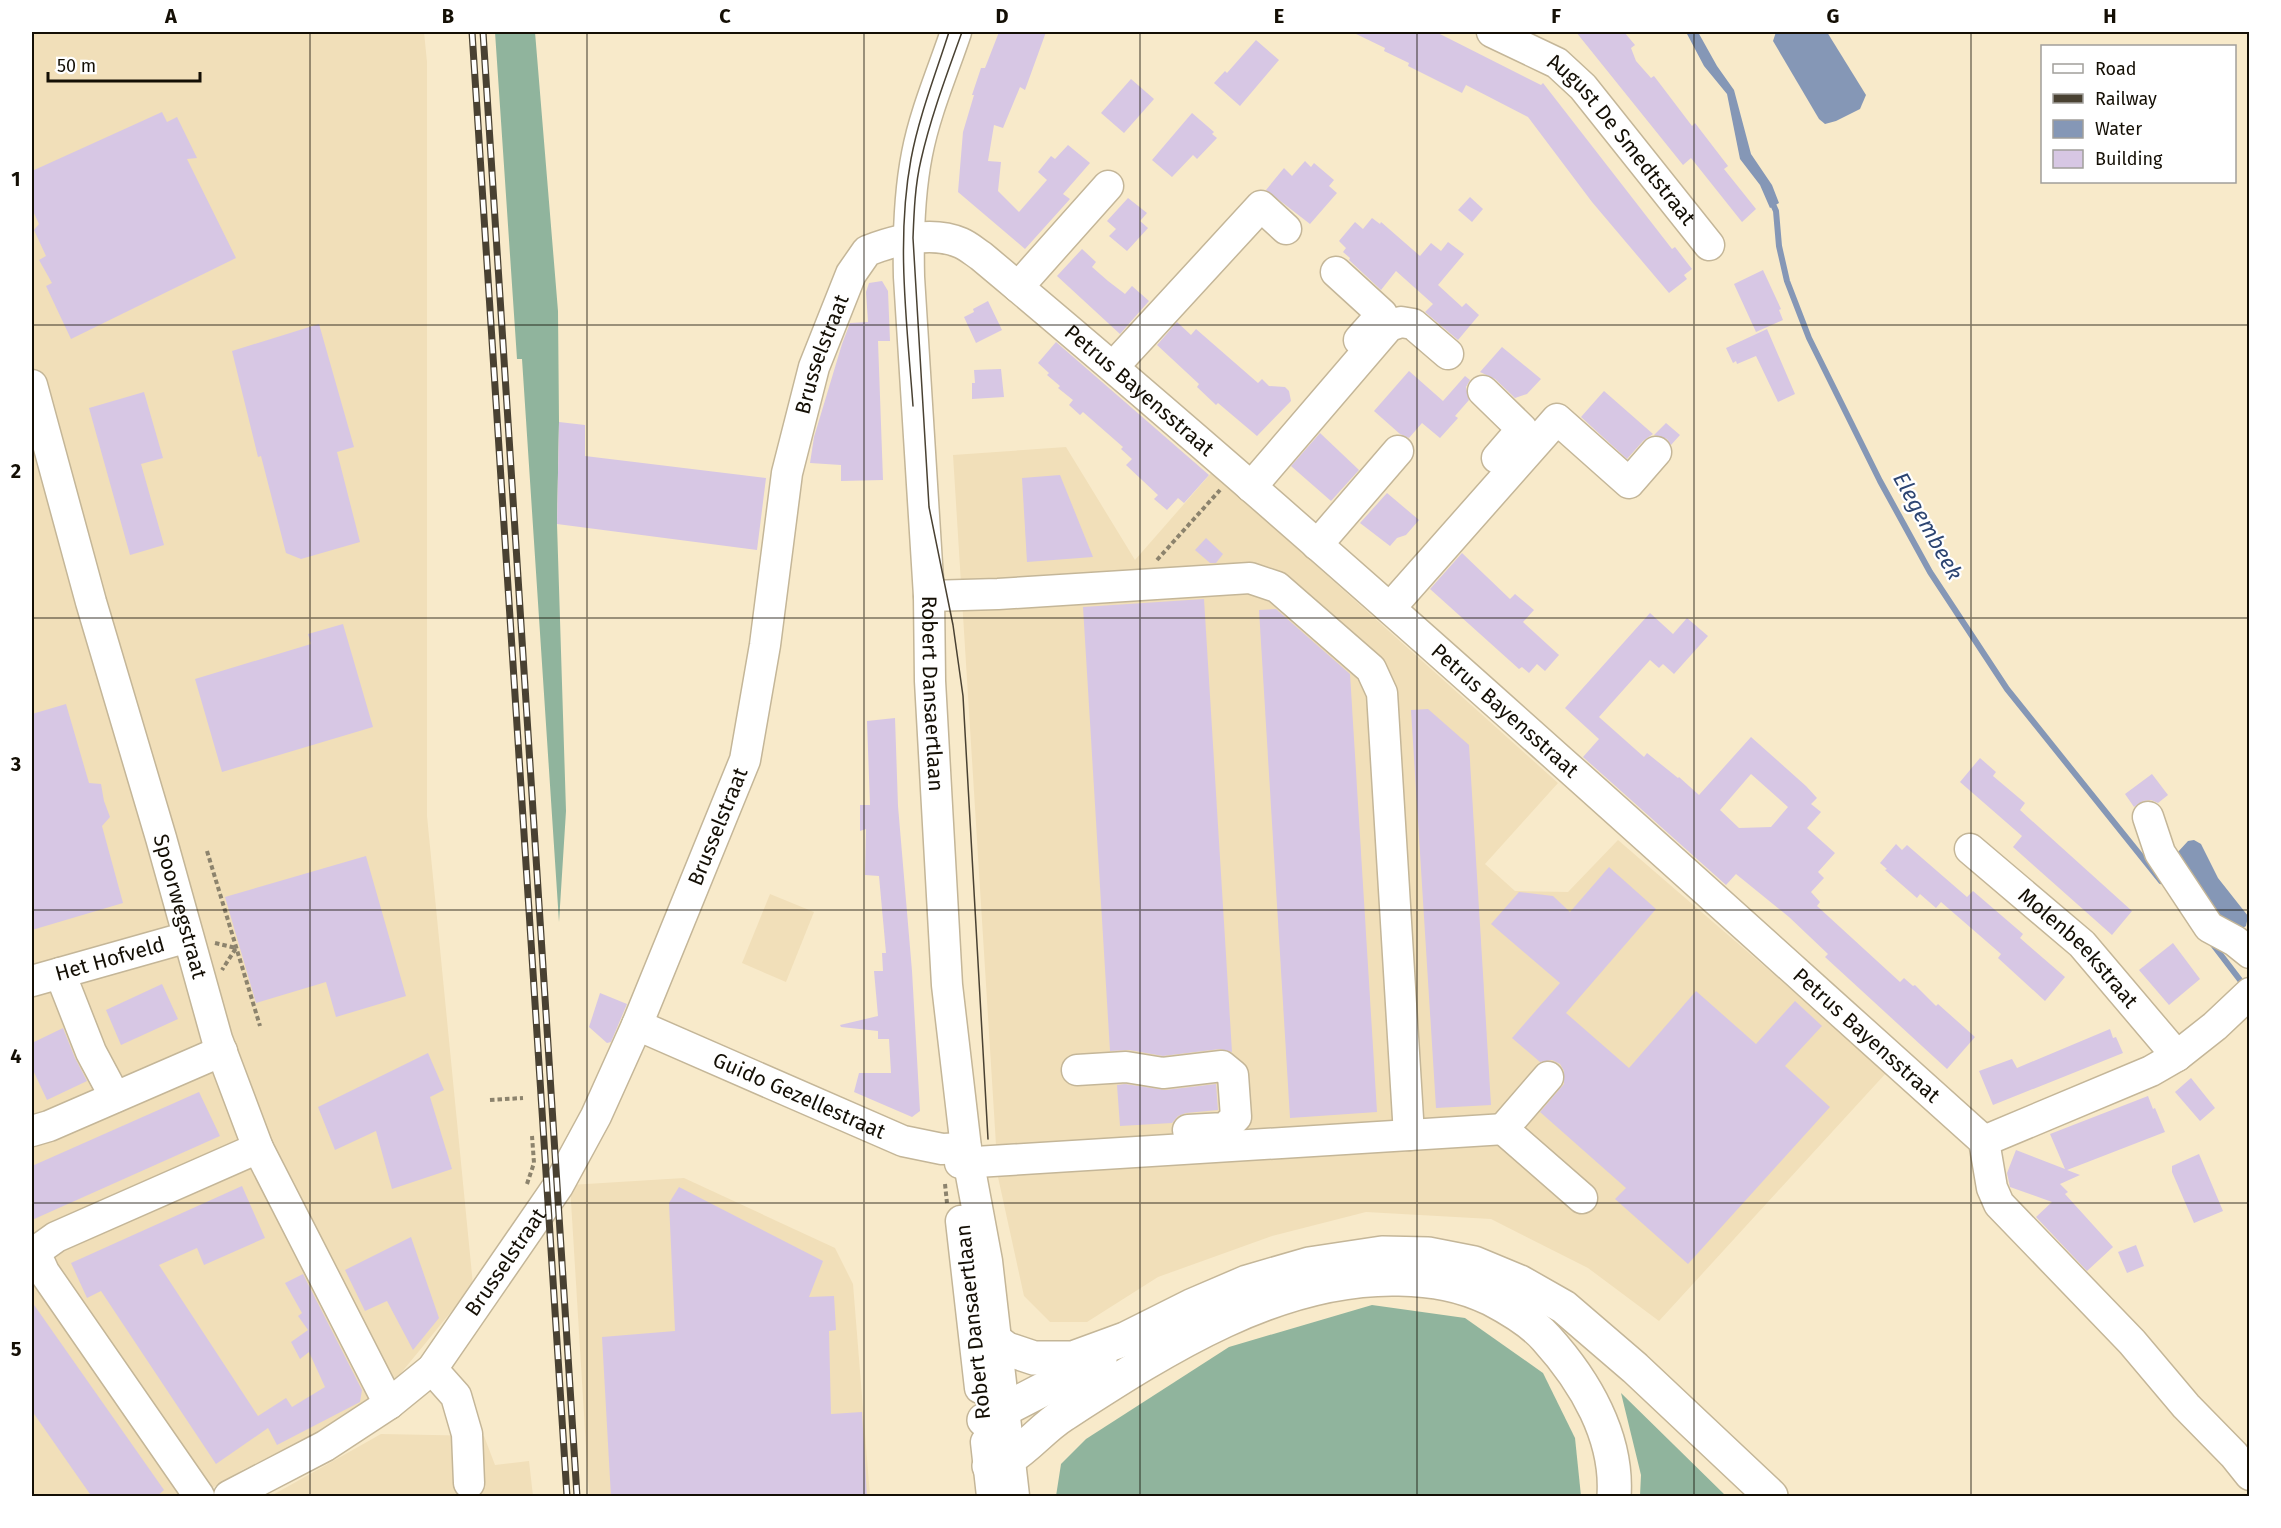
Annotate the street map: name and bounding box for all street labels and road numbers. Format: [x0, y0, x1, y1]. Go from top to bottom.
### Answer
street label: August De Smedtstraat [1544, 48, 1701, 231]
street label: Brusselstraat [790, 290, 855, 417]
street label: Petrus Bayensstraat [1059, 319, 1220, 462]
street label: Robert Dansaertlaan [916, 595, 949, 792]
street label: Petrus Bayensstraat [1426, 638, 1584, 784]
street label: Brusselstraat [682, 763, 754, 890]
street label: Spoorwegstraat [148, 831, 213, 982]
street label: Molenbeekstraat [2013, 883, 2144, 1014]
street label: Het Hofveld [52, 931, 168, 987]
street label: Petrus Bayensstraat [1788, 962, 1946, 1109]
street label: Guido Gezellestraat [709, 1047, 890, 1145]
street label: Brusselstraat [459, 1203, 552, 1321]
street label: Robert Dansaertlaan [950, 1223, 996, 1421]

